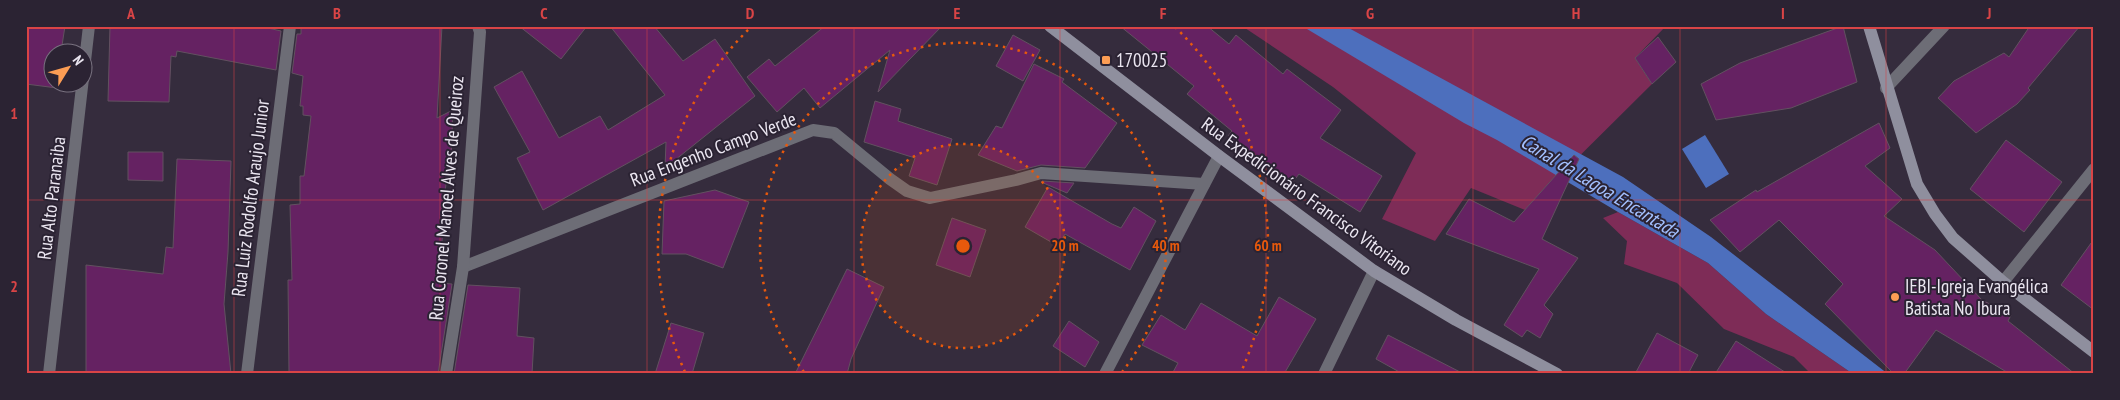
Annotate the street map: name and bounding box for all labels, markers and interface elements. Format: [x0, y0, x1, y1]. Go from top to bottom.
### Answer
text: A [126, 3, 136, 23]
text: B [333, 3, 341, 23]
text: C [540, 3, 548, 23]
text: D [746, 3, 755, 23]
text: E [954, 3, 961, 23]
text: F [1160, 3, 1167, 23]
text: G [1366, 3, 1374, 23]
text: H [1572, 3, 1580, 23]
text: I [1781, 3, 1785, 23]
text: J [1986, 3, 1991, 23]
north arrow [42, 42, 92, 92]
place label: 170025 [1116, 48, 1167, 72]
text: N [69, 52, 88, 69]
marker: 170025 [1100, 54, 1112, 66]
street label: Rua Coronel Manoel Alves de Queiroz [423, 75, 469, 321]
street label: Rua Luiz Rodolfo Araujo Junior [226, 97, 274, 298]
text: 1 [10, 103, 18, 123]
street label: Rua Engenho Campo Verde [627, 106, 800, 192]
street label: Rua Expedicionário Francisco Vitoriano [1197, 112, 1417, 280]
water label: Canal da Lagoa Encantada [1516, 128, 1685, 244]
street label: Rua Alto Paranaiba [32, 135, 70, 261]
text: 20 m [1051, 236, 1079, 255]
text: 40 m [1152, 236, 1180, 255]
text: 60 m [1254, 236, 1282, 255]
centre of rings [954, 237, 972, 255]
place label: IEBI-Igreja Evangélica Batista No Ibura [1905, 274, 2048, 320]
text: 2 [10, 276, 18, 296]
marker: IEBI-Igreja Evangélica Batista No Ibura [1889, 291, 1901, 303]

